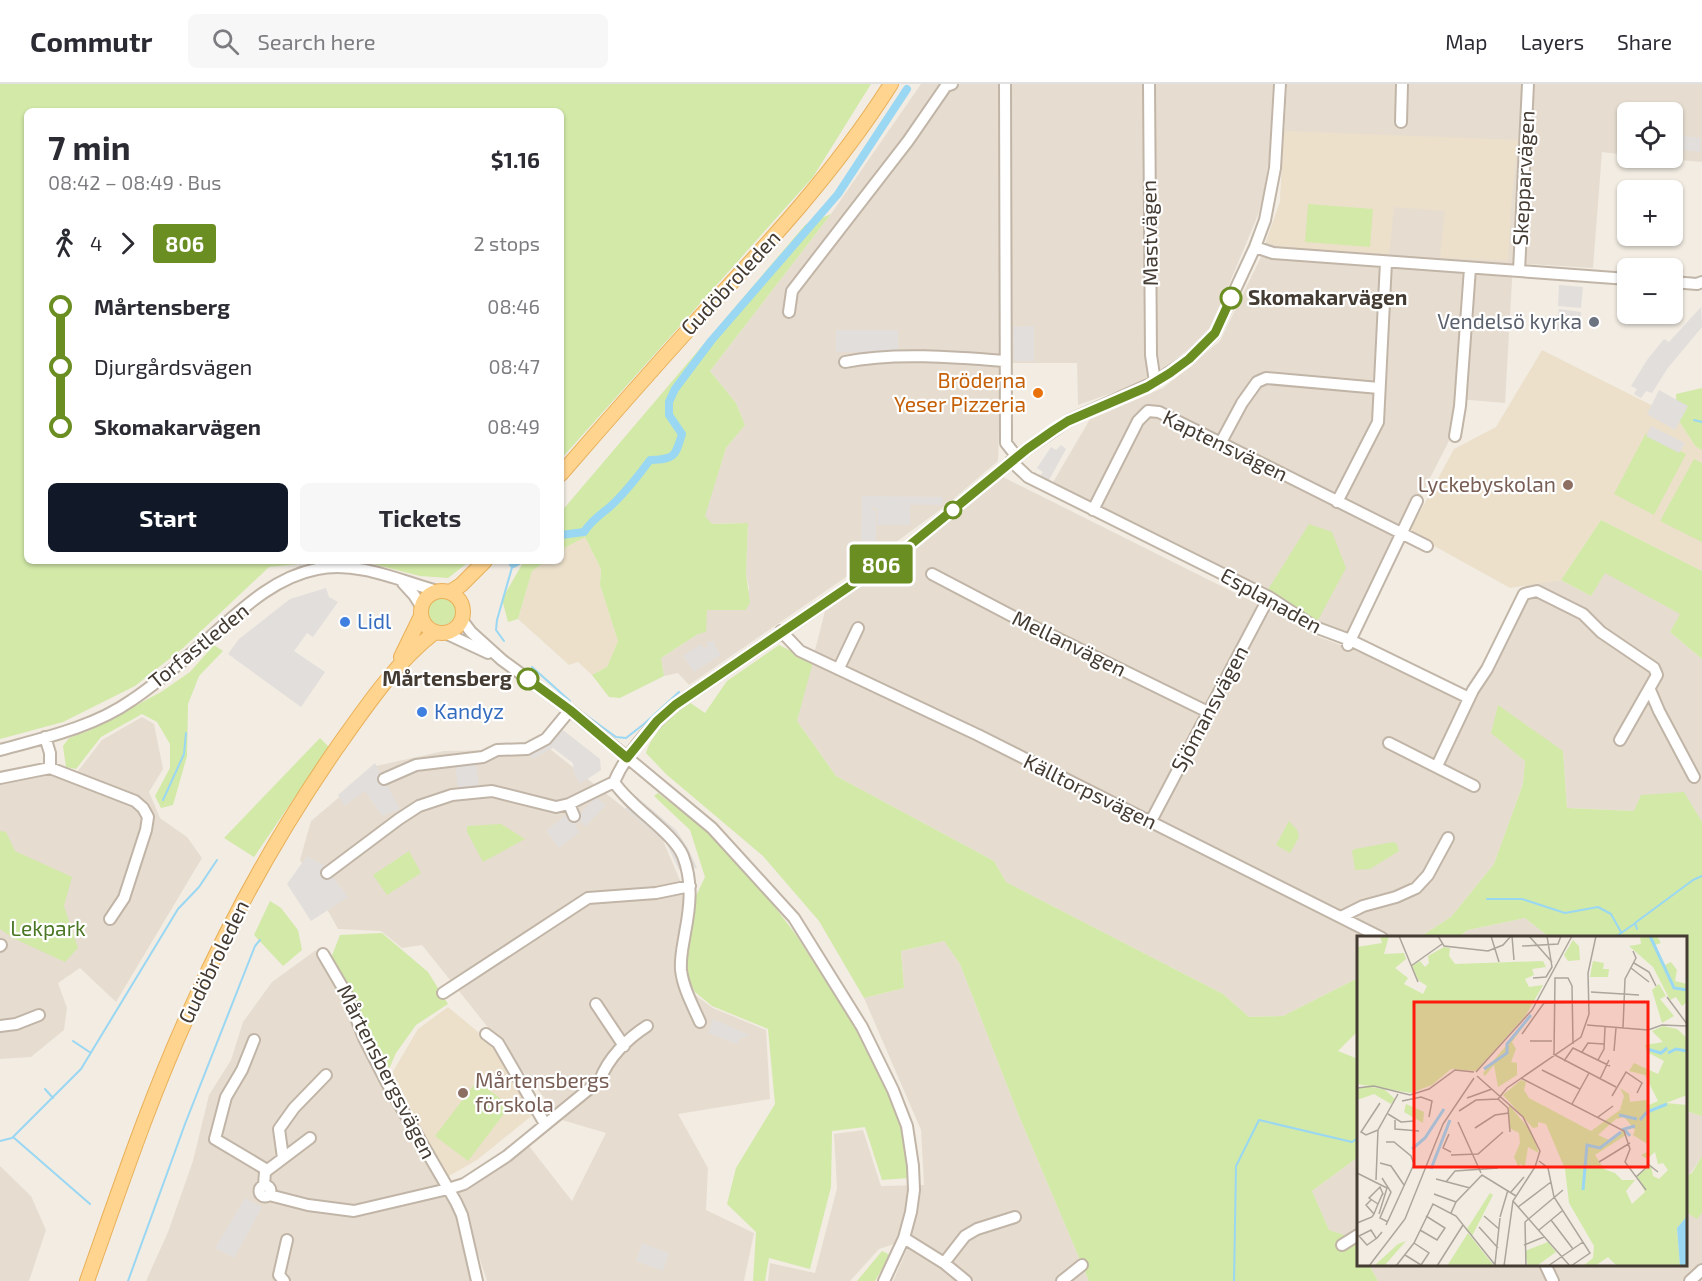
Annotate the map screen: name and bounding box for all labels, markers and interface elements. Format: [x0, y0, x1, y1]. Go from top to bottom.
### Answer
search box [188, 14, 608, 68]
text: Commutr [30, 24, 152, 58]
icon: search [209, 25, 242, 58]
text: Search here [257, 28, 376, 54]
text: Map [1445, 29, 1487, 54]
text: Layers [1520, 29, 1584, 54]
text: Share [1617, 29, 1672, 54]
map controls [1617, 102, 1683, 324]
button: locate [1617, 102, 1683, 168]
street label: Skepparvägen [1506, 110, 1539, 246]
text: 7 min [48, 127, 131, 167]
text: $1.16 [491, 146, 540, 172]
text: 08:42 – 08:49 · Bus [48, 170, 221, 194]
street label: Mastvägen [1135, 180, 1162, 286]
button: + [1617, 180, 1683, 246]
street label: Gudöbroleden [675, 224, 785, 340]
icon: walk [48, 227, 81, 260]
icon: forward [111, 227, 144, 260]
text: 4 [90, 231, 102, 255]
text: 806 [165, 231, 204, 256]
text: 2 stops [473, 231, 540, 255]
button: − [1617, 258, 1683, 324]
place label: Skomakarvägen [1248, 284, 1407, 309]
marker: Skomakarvägen [1220, 287, 1242, 309]
text: Mårtensberg [94, 293, 230, 319]
text: 08:46 [487, 294, 540, 318]
place label: Vendelsö kyrka [1437, 308, 1582, 333]
marker: Vendelsö kyrka [1587, 315, 1601, 329]
text: Djurgårdsvägen [94, 353, 252, 379]
text: 08:47 [489, 354, 540, 378]
place label: Bröderna Yeser Pizzeria [894, 367, 1026, 416]
marker: Bröderna Yeser Pizzeria [1031, 386, 1045, 400]
street label: Kaptensvägen [1159, 404, 1292, 486]
text: Skomakarvägen [94, 413, 261, 439]
text: 08:49 [487, 414, 540, 438]
place label: Lyckebyskolan [1418, 471, 1556, 496]
marker: Lyckebyskolan [1561, 478, 1575, 492]
button: Start [48, 483, 288, 552]
button: Tickets [300, 483, 540, 552]
unlabelled marker [944, 501, 962, 519]
line badge: 806 [846, 544, 916, 584]
text: 806 [862, 552, 900, 577]
street label: Esplanaden [1217, 562, 1327, 638]
street label: Torfastleden [143, 597, 253, 693]
street label: Mellanvägen [1009, 604, 1131, 681]
place label: Lidl [357, 608, 392, 633]
marker: Lidl [338, 615, 352, 629]
street label: Sjömansvägen [1165, 641, 1253, 776]
place label: Mårtensberg [382, 665, 512, 690]
marker: Mårtensberg [517, 668, 539, 690]
place label: Kandyz [434, 698, 504, 723]
marker: Kandyz [415, 705, 429, 719]
street label: Källtorpsvägen [1020, 748, 1161, 834]
street label: Gudöbroleden [172, 896, 253, 1027]
park label: Lekpark [10, 915, 86, 940]
inset map [1357, 936, 1687, 1266]
street label: Mårtensbergsvägen [333, 980, 442, 1163]
place label: Mårtensbergs förskola [475, 1067, 609, 1116]
marker: Mårtensbergs förskola [456, 1086, 470, 1100]

